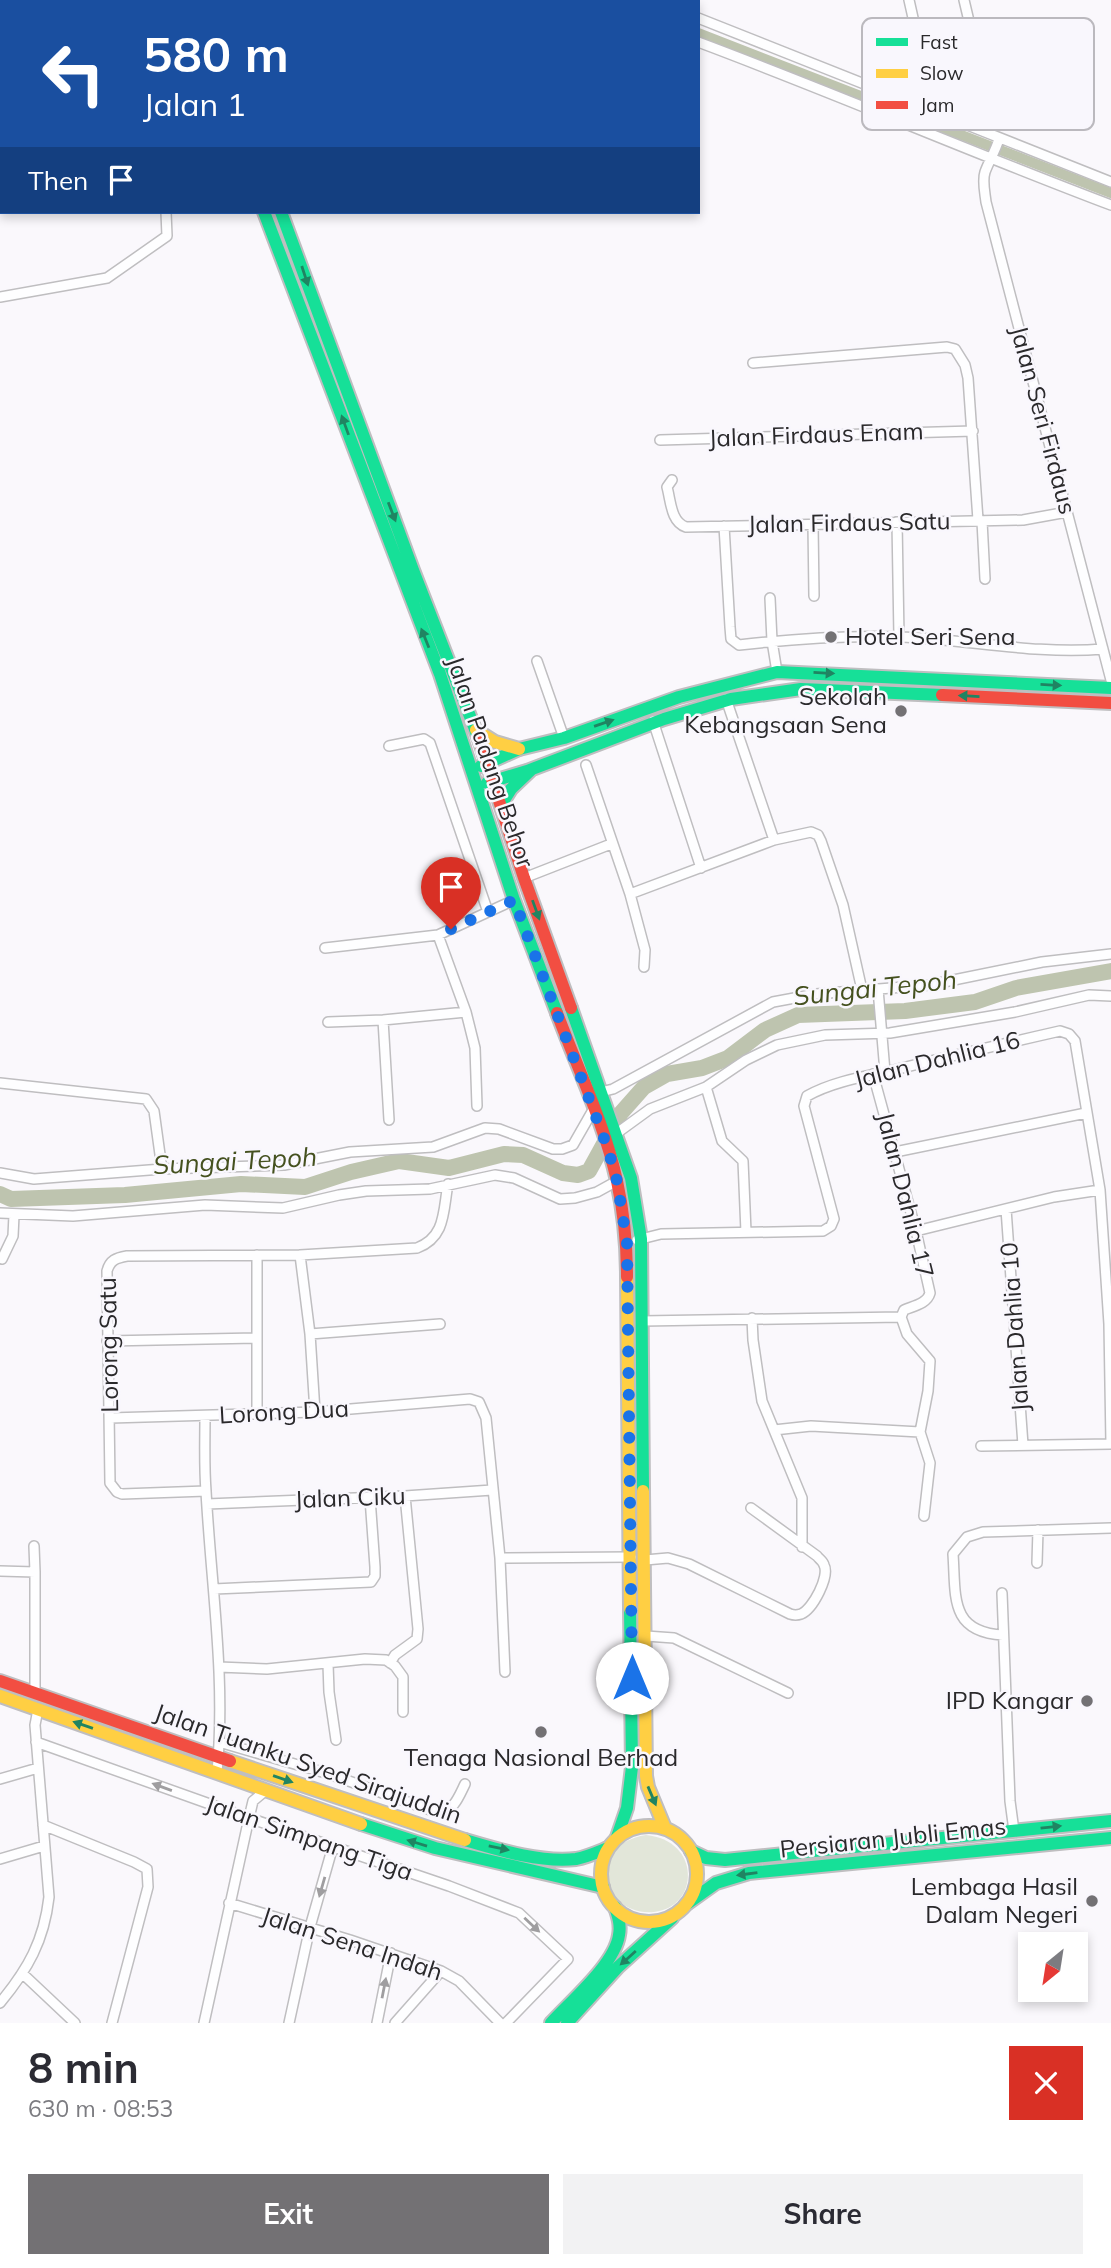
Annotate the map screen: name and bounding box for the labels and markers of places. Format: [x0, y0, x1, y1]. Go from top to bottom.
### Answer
place label: Hotel Seri Sena [845, 621, 1015, 651]
marker: Hotel Seri Sena [823, 629, 839, 645]
place label: Sekolah Kebangsaan Sena [684, 681, 887, 739]
marker: Sekolah Kebangsaan Sena [893, 703, 909, 719]
pin [421, 857, 481, 929]
place label: IPD Kangar [946, 1685, 1073, 1715]
marker: IPD Kangar [1079, 1693, 1095, 1709]
marker: Tenaga Nasional Berhad [533, 1724, 549, 1740]
place label: Tenaga Nasional Berhad [404, 1742, 678, 1772]
place label: Lembaga Hasil Dalam Negeri [911, 1871, 1078, 1929]
marker: Lembaga Hasil Dalam Negeri [1084, 1893, 1100, 1909]

